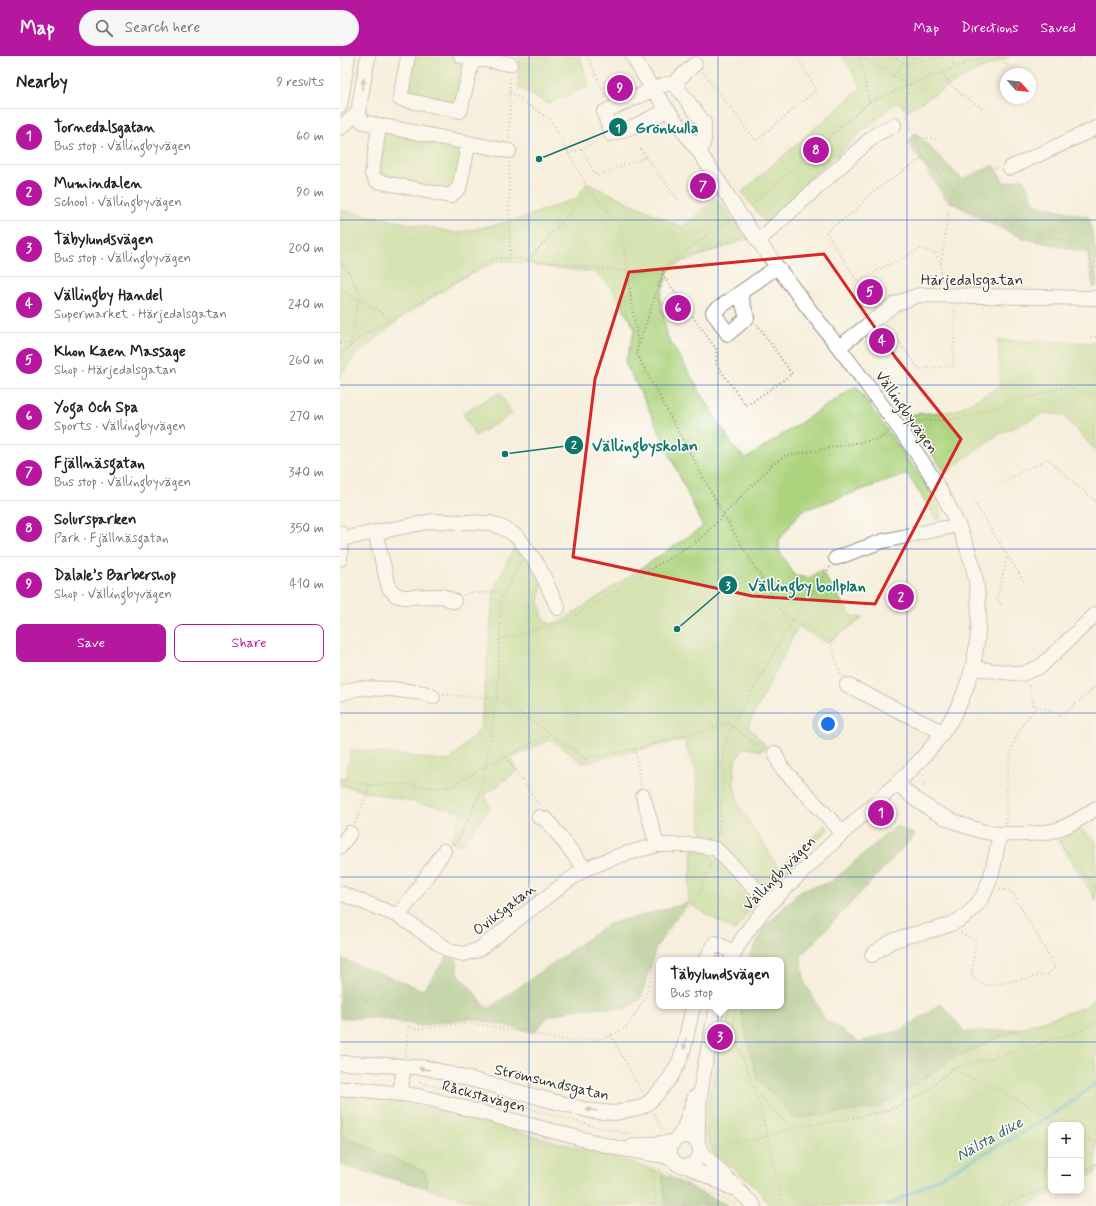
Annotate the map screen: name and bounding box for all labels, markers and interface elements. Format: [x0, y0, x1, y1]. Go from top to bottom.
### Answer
search box [79, 10, 359, 46]
text: Map [20, 16, 55, 41]
icon: search [93, 17, 115, 39]
text: Search here [125, 18, 200, 38]
text: Map [913, 19, 939, 37]
text: Directions [961, 19, 1019, 37]
text: Saved [1041, 19, 1076, 37]
north arrow [1000, 68, 1036, 104]
text: Nearby [16, 71, 68, 93]
pin: 9 [607, 73, 633, 103]
text: 9 results [277, 74, 324, 91]
one-way arrow [360, 77, 366, 90]
callout: Grönkulla [608, 113, 707, 141]
text: Tornedalsgatan [54, 118, 155, 138]
text: Grönkulla [635, 118, 699, 139]
text: 1 [615, 121, 621, 137]
text: 1 [26, 128, 32, 145]
text: 60 m [296, 128, 324, 145]
pin: 8 [803, 135, 829, 165]
text: Bus stop · Vällingbyvägen [54, 138, 191, 155]
pin: 7 [690, 171, 716, 201]
text: Mumindalen [54, 174, 142, 194]
text: 2 [26, 184, 32, 201]
text: 90 m [296, 184, 324, 201]
text: School · Vällingbyvägen [54, 194, 182, 211]
text: Täbylundsvägen [54, 230, 154, 250]
text: 3 [26, 240, 32, 257]
text: 200 m [289, 240, 324, 257]
text: Bus stop · Vällingbyvägen [54, 250, 191, 267]
street label: Härjedalsgatan [921, 271, 1023, 292]
pin: 5 [857, 277, 883, 307]
text: Vällingby Handel [54, 286, 163, 306]
pin: 6 [665, 293, 691, 323]
text: 4 [25, 296, 33, 313]
text: 240 m [288, 296, 324, 313]
text: Supermarket · Härjedalsgatan [54, 306, 227, 323]
pin: 4 [869, 326, 895, 356]
text: Khon Kaen Massage [54, 342, 186, 362]
text: 5 [25, 352, 33, 369]
text: 260 m [289, 352, 324, 369]
text: Shop · Härjedalsgatan [54, 362, 177, 379]
street label: Vällingbyvägen [869, 367, 942, 459]
text: Yoga Och Spa [54, 398, 138, 418]
text: 6 [26, 408, 32, 425]
text: 270 m [289, 408, 324, 425]
text: Sports · Vällingbyvägen [54, 418, 186, 435]
callout: Vällingbyskolan [564, 431, 705, 459]
text: Vällingbyskolan [592, 436, 698, 459]
text: 2 [571, 438, 577, 454]
text: Fjällnäsgatan [54, 454, 145, 474]
text: 7 [25, 464, 33, 481]
text: 340 m [289, 464, 324, 481]
text: Bus stop · Vällingbyvägen [54, 474, 191, 491]
text: Solursparken [54, 510, 137, 530]
text: 8 [25, 520, 33, 537]
text: 350 m [290, 520, 324, 537]
text: Park · Fjällnäsgatan [54, 530, 168, 547]
text: Dalale’s Barbershop [54, 566, 176, 586]
callout: Vällingby bollplan [718, 571, 875, 599]
text: 9 [26, 576, 32, 593]
text: 410 m [289, 576, 324, 593]
text: Vällingby bollplan [748, 576, 866, 599]
text: 3 [725, 579, 731, 595]
pin: 2 [888, 582, 914, 612]
text: Shop · Vällingbyvägen [54, 586, 172, 603]
button: Save [16, 624, 166, 662]
button: Share [174, 624, 324, 662]
your location [818, 714, 838, 734]
pin: 1 [868, 798, 894, 828]
street label: Vällingbyvägen [739, 832, 821, 916]
street label: Oviksgatan [469, 879, 540, 941]
popup [656, 957, 784, 1009]
text: Täbylundsvägen [670, 965, 770, 985]
text: Bus stop [670, 985, 713, 1002]
pin: 3 [707, 1022, 733, 1052]
one-way arrow [681, 1038, 687, 1050]
street label: Strömsundsgatan [492, 1060, 611, 1107]
one-way arrow [418, 1065, 430, 1072]
street label: Råckstavägen [440, 1076, 528, 1118]
one-way arrow [584, 1107, 597, 1113]
water label: Nälsta dike [952, 1112, 1027, 1166]
map controls [1048, 1122, 1084, 1194]
button: + [1048, 1122, 1084, 1158]
button: − [1048, 1158, 1084, 1194]

